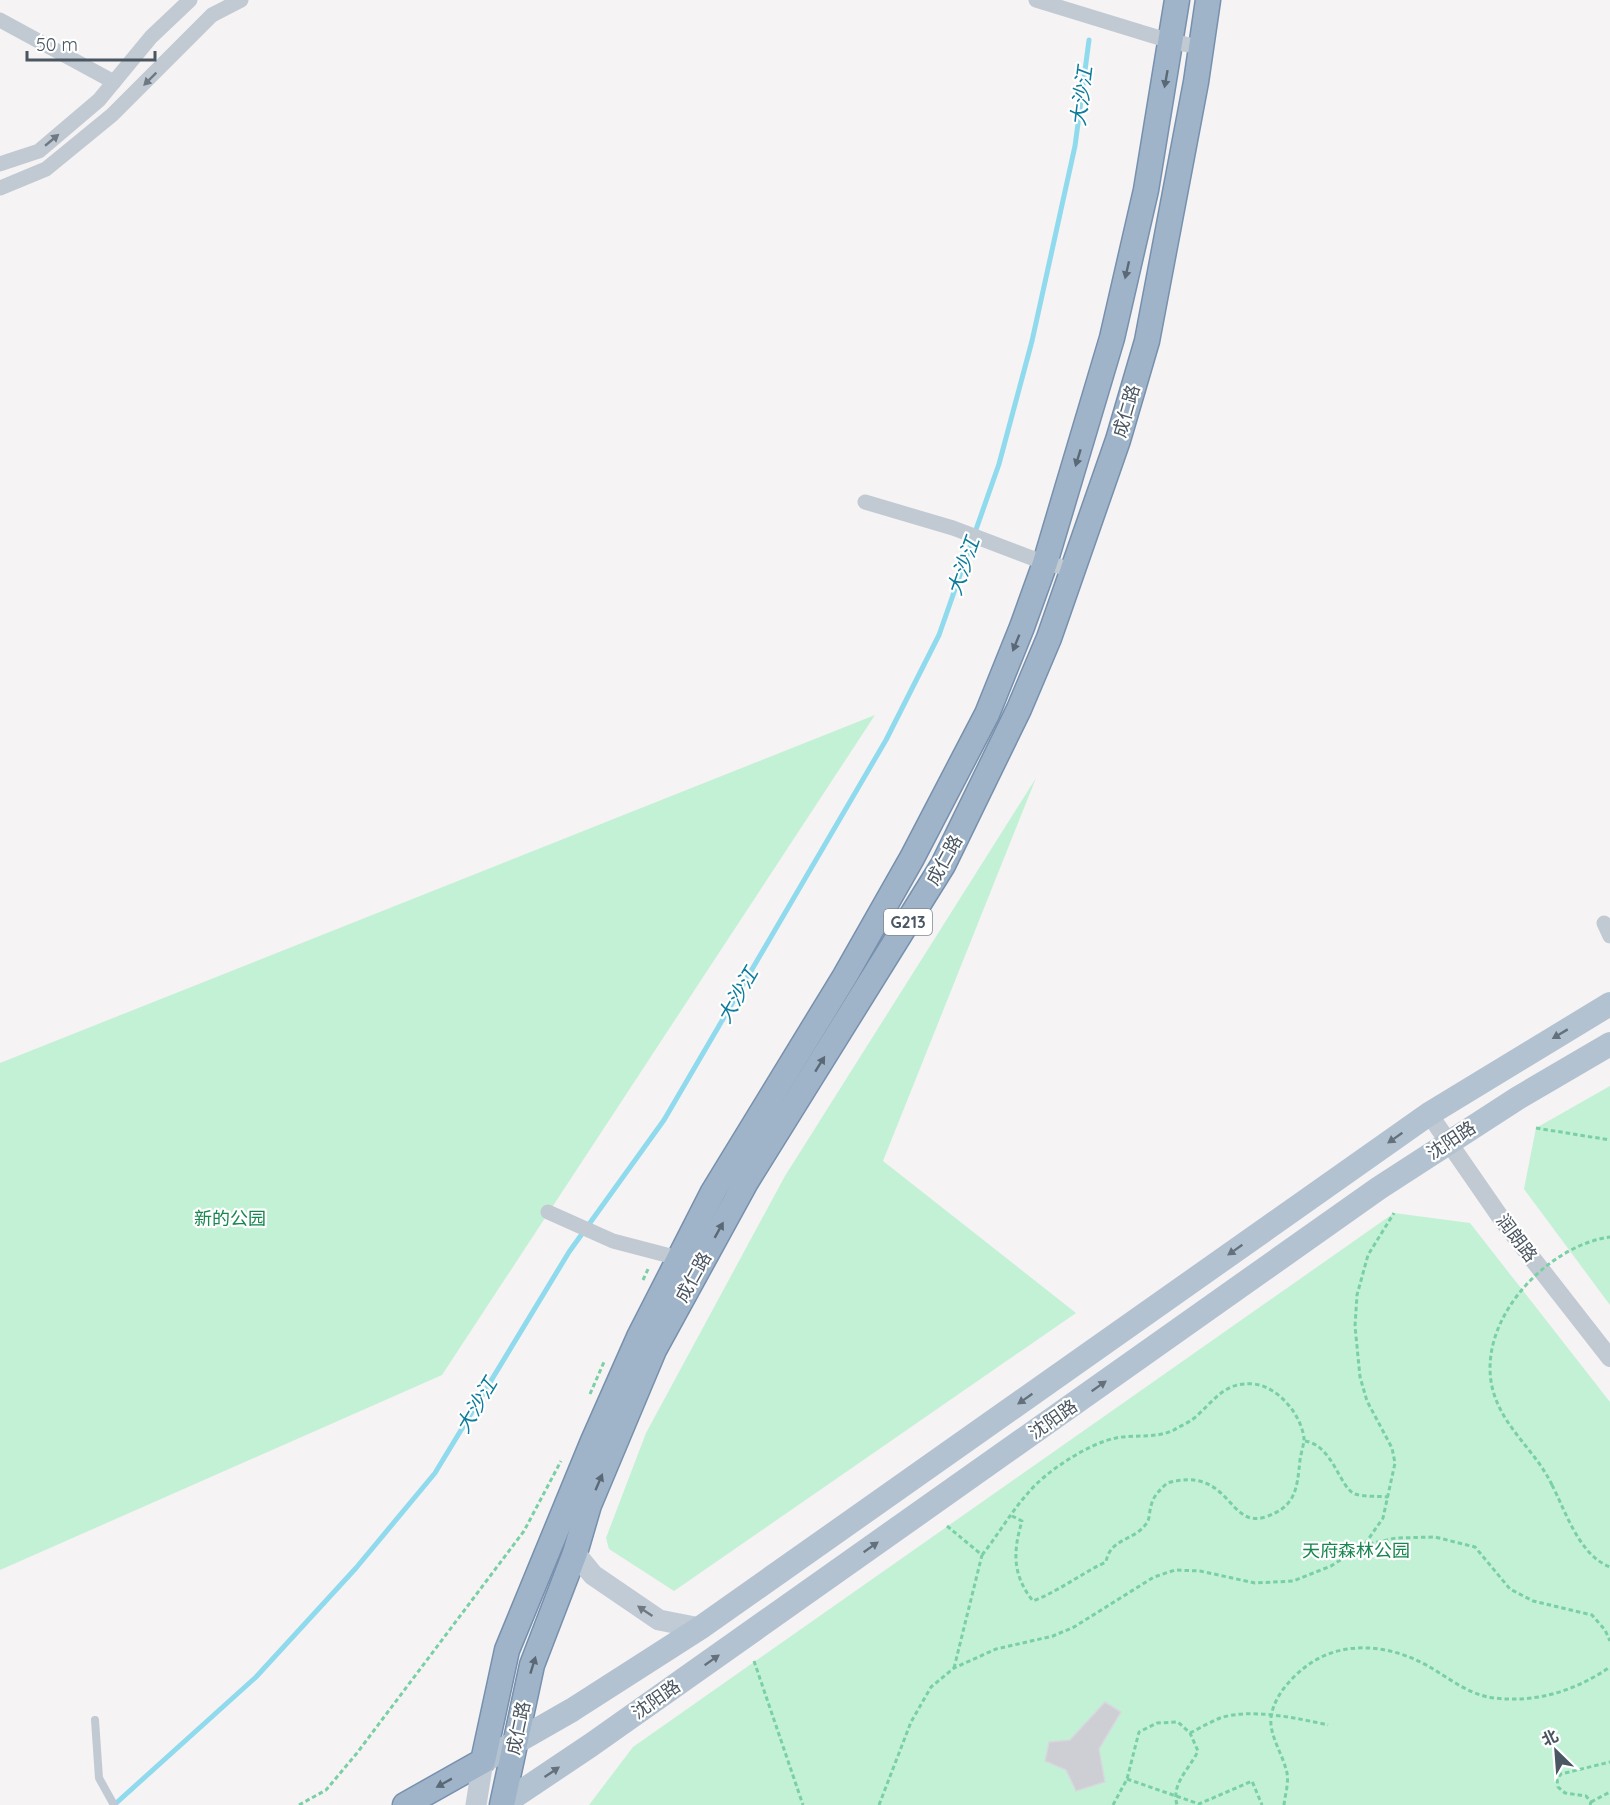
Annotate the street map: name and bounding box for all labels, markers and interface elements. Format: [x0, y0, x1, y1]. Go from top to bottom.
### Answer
scale bar [27, 24, 154, 62]
text: 50 m [36, 33, 78, 56]
water label: 大沙江 [1065, 63, 1097, 127]
one-way arrow [1161, 69, 1170, 88]
one-way arrow [143, 71, 157, 85]
one-way arrow [44, 133, 60, 146]
one-way arrow [1122, 261, 1132, 279]
street label: 成仁路 [1108, 382, 1144, 440]
one-way arrow [1073, 449, 1082, 467]
water label: 大沙江 [941, 532, 985, 598]
one-way arrow [1011, 634, 1020, 652]
street label: 成仁路 [921, 831, 967, 889]
road number: G213 [884, 909, 932, 935]
water label: 大沙江 [711, 961, 764, 1027]
one-way arrow [1551, 1029, 1568, 1039]
one-way arrow [814, 1056, 826, 1072]
street label: 沈阳路 [1422, 1116, 1480, 1164]
one-way arrow [1387, 1132, 1403, 1144]
park label: 新的公园 [194, 1207, 266, 1230]
street label: 润朗路 [1492, 1210, 1542, 1266]
one-way arrow [714, 1221, 724, 1238]
one-way arrow [1228, 1244, 1244, 1256]
street label: 成仁路 [670, 1248, 716, 1306]
water label: 大沙江 [450, 1371, 503, 1437]
one-way arrow [1090, 1380, 1106, 1392]
one-way arrow [1017, 1393, 1033, 1405]
street label: 沈阳路 [1024, 1394, 1082, 1444]
one-way arrow [594, 1472, 604, 1490]
park label: 天府森林公园 [1302, 1539, 1410, 1562]
one-way arrow [862, 1541, 878, 1553]
one-way arrow [638, 1605, 654, 1617]
one-way arrow [703, 1654, 719, 1666]
one-way arrow [529, 1656, 538, 1674]
street label: 沈阳路 [627, 1674, 685, 1724]
street label: 成仁路 [501, 1699, 535, 1757]
north arrow [1526, 1721, 1586, 1781]
text: 北 [1538, 1725, 1561, 1750]
one-way arrow [543, 1766, 560, 1777]
one-way arrow [436, 1778, 453, 1788]

